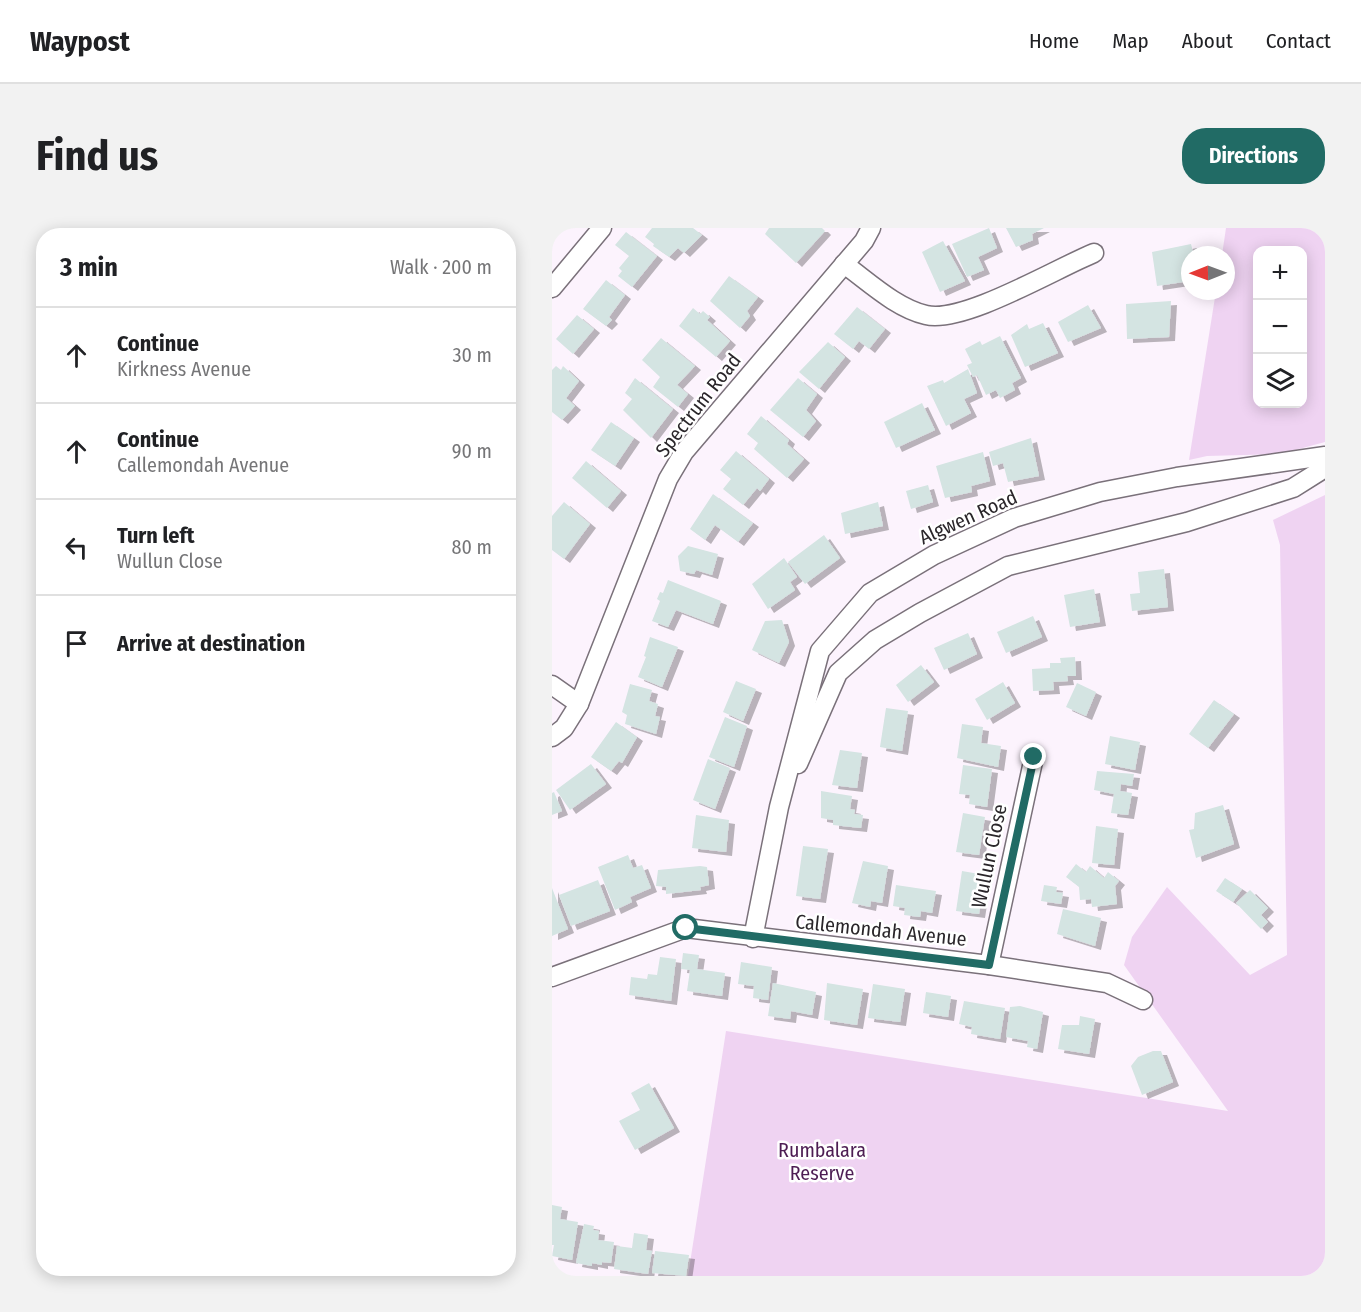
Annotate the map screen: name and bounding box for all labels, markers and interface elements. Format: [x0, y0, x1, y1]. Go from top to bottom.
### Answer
text: Waypost [30, 25, 130, 58]
text: Home [1029, 28, 1079, 54]
text: Map [1112, 28, 1149, 54]
text: About [1182, 28, 1233, 54]
text: Contact [1266, 28, 1331, 54]
button: Directions [1182, 128, 1325, 184]
text: Find us [36, 131, 158, 181]
north arrow [1181, 246, 1235, 300]
map controls [1253, 246, 1307, 408]
button: + [1253, 246, 1307, 300]
text: 3 min [60, 252, 118, 283]
text: Walk · 200 m [390, 255, 492, 279]
button: − [1253, 300, 1307, 354]
text: Continue [117, 330, 199, 357]
icon: ahead [60, 339, 93, 372]
text: 30 m [452, 343, 492, 367]
street label: Spectrum Road [650, 349, 746, 461]
button: layers [1253, 354, 1307, 408]
text: Kirkness Avenue [117, 357, 251, 381]
text: Continue [117, 426, 199, 453]
icon: ahead [60, 435, 93, 468]
text: 90 m [452, 439, 492, 463]
text: Callemondah Avenue [117, 453, 289, 477]
street label: Algwen Road [915, 485, 1021, 549]
text: Turn left [117, 522, 195, 549]
icon: left [60, 531, 93, 564]
text: 80 m [452, 535, 492, 559]
text: Wullun Close [117, 549, 223, 573]
icon: arrive [60, 627, 93, 660]
text: Arrive at destination [117, 630, 305, 657]
route end [1020, 743, 1046, 769]
street label: Wullun Close [966, 802, 1012, 910]
street label: Callemondah Avenue [794, 909, 968, 951]
route start [672, 914, 698, 940]
park label: Rumbalara Reserve [778, 1138, 866, 1185]

